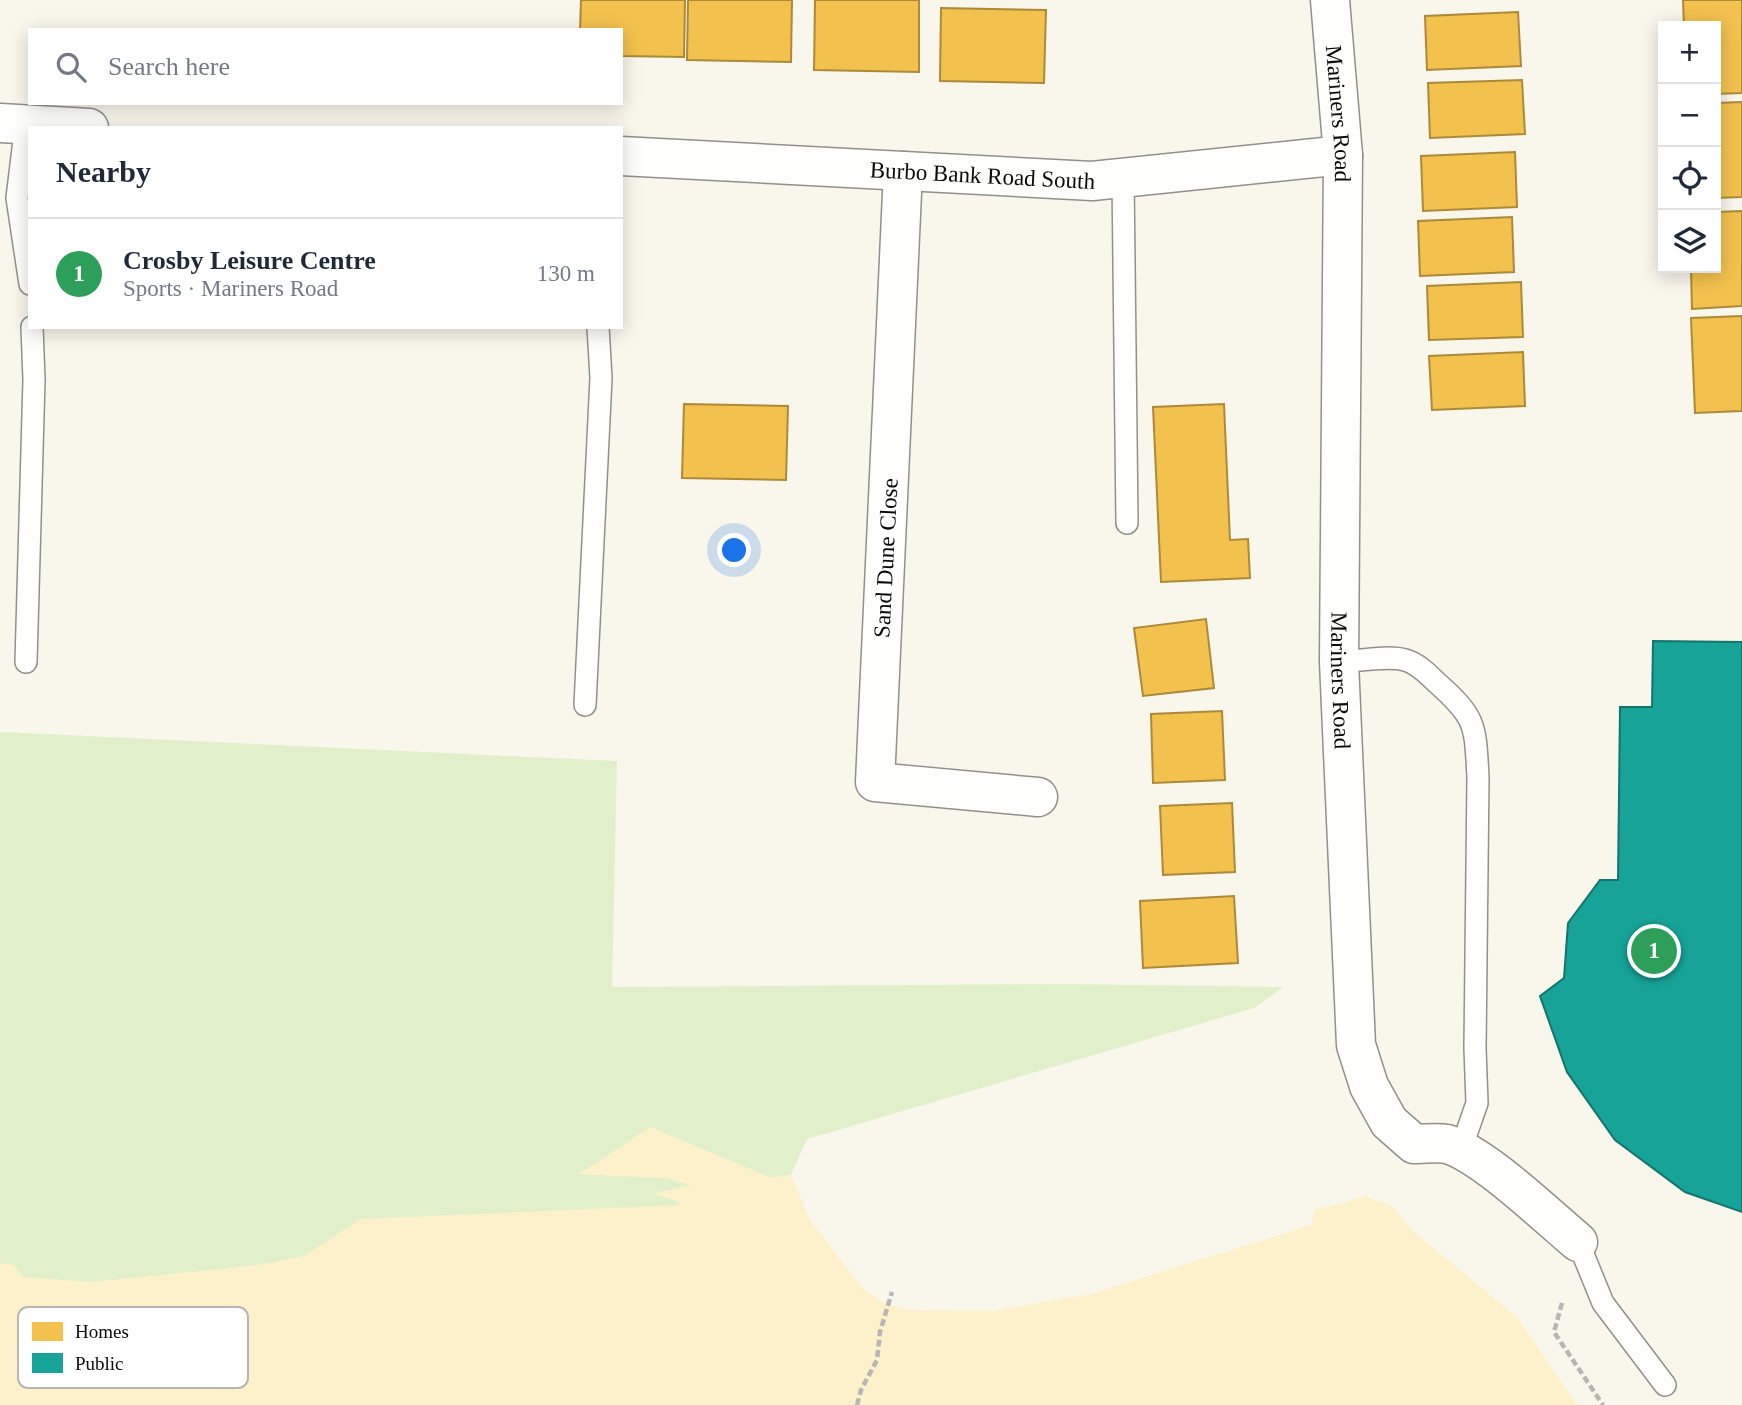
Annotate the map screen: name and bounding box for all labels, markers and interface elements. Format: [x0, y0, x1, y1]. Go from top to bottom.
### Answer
map controls [1658, 21, 1721, 273]
button: + [1658, 21, 1721, 84]
search box [28, 28, 623, 105]
street label: Mariners Road [1321, 44, 1356, 183]
icon: search [52, 48, 90, 86]
text: Search here [108, 52, 230, 81]
button: − [1658, 84, 1721, 147]
button: locate [1658, 147, 1721, 210]
text: Nearby [56, 155, 151, 188]
street label: Burbo Bank Road South [869, 157, 1096, 194]
button: layers [1658, 210, 1721, 273]
text: Crosby Leisure Centre [123, 246, 376, 275]
text: 1 [73, 261, 85, 286]
text: 130 m [537, 261, 595, 286]
text: Sports · Mariners Road [123, 276, 338, 301]
street label: Sand Dune Close [869, 478, 903, 638]
your location [717, 533, 751, 567]
street label: Mariners Road [1326, 612, 1355, 750]
pin: 1 [1631, 925, 1677, 977]
legend [18, 1307, 248, 1388]
text: Homes [75, 1321, 129, 1342]
text: Public [75, 1353, 124, 1374]

